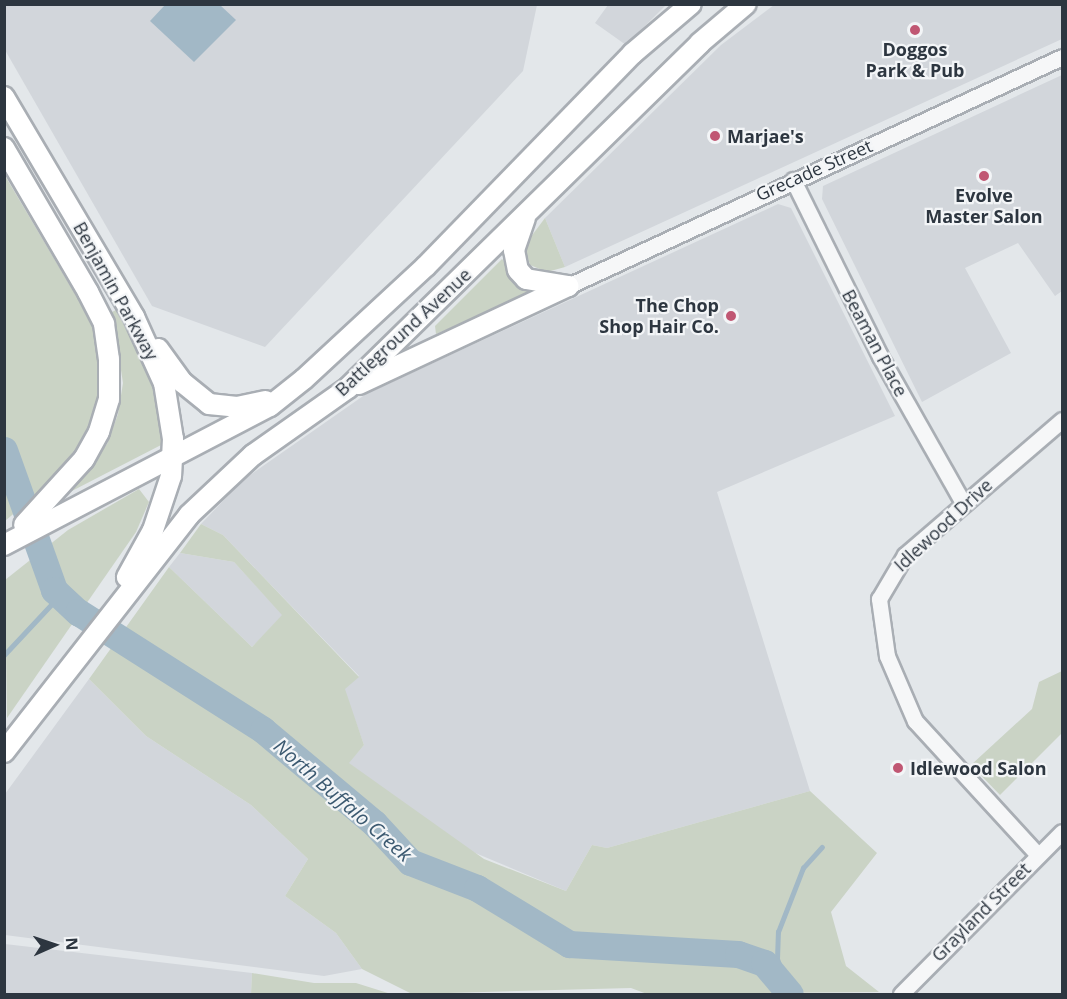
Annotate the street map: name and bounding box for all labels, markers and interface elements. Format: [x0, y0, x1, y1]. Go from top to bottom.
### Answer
marker: Doggos Park & Pub [908, 23, 922, 37]
place label: Doggos Park & Pub [866, 39, 964, 82]
place label: Marjae's [727, 125, 804, 147]
marker: Marjae's [708, 129, 722, 143]
street label: Grecade Street [752, 135, 876, 205]
marker: Evolve Master Salon [977, 169, 991, 183]
place label: Evolve Master Salon [925, 185, 1043, 228]
street label: Benjamin Parkway [69, 218, 163, 364]
street label: Battleground Avenue [331, 264, 475, 400]
street label: Beaman Place [838, 286, 912, 400]
place label: The Chop Shop Hair Co. [599, 295, 719, 338]
marker: The Chop Shop Hair Co. [724, 309, 738, 323]
street label: Idlewood Drive [890, 474, 996, 576]
water label: North Buffalo Creek [269, 734, 417, 866]
place label: Idlewood Salon [910, 757, 1046, 779]
marker: Idlewood Salon [891, 761, 905, 775]
street label: Grayland Street [927, 858, 1035, 966]
north arrow [24, 915, 84, 975]
text: N [61, 937, 83, 951]

